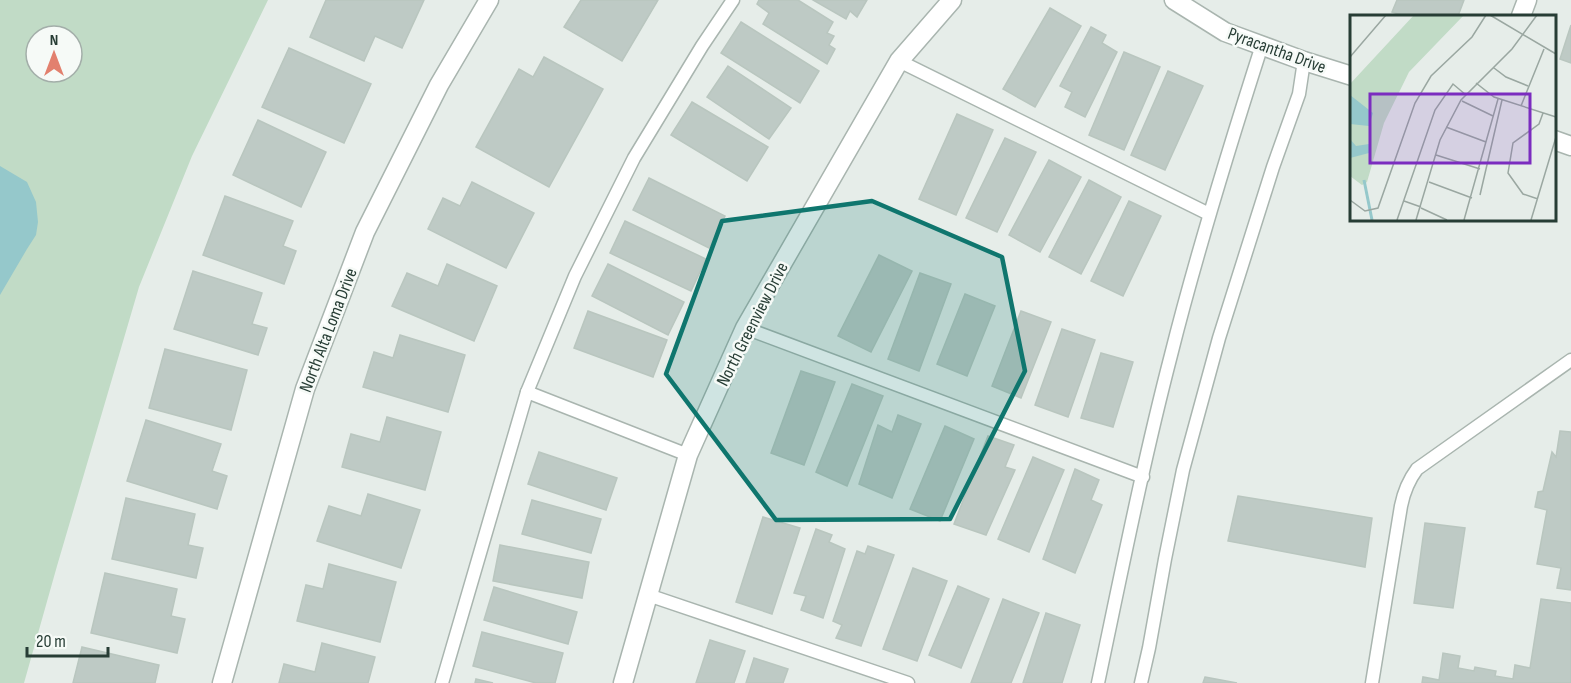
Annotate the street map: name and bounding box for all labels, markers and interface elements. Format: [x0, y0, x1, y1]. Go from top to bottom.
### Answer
inset map [1350, 15, 1556, 220]
street label: Pyracantha Drive [1225, 23, 1329, 78]
north arrow [24, 24, 84, 84]
text: N [50, 31, 58, 50]
street label: North Greenview Drive [712, 259, 793, 390]
street label: North Alta Loma Drive [295, 265, 362, 395]
scale bar [27, 620, 108, 658]
text: 20 m [36, 631, 66, 652]

